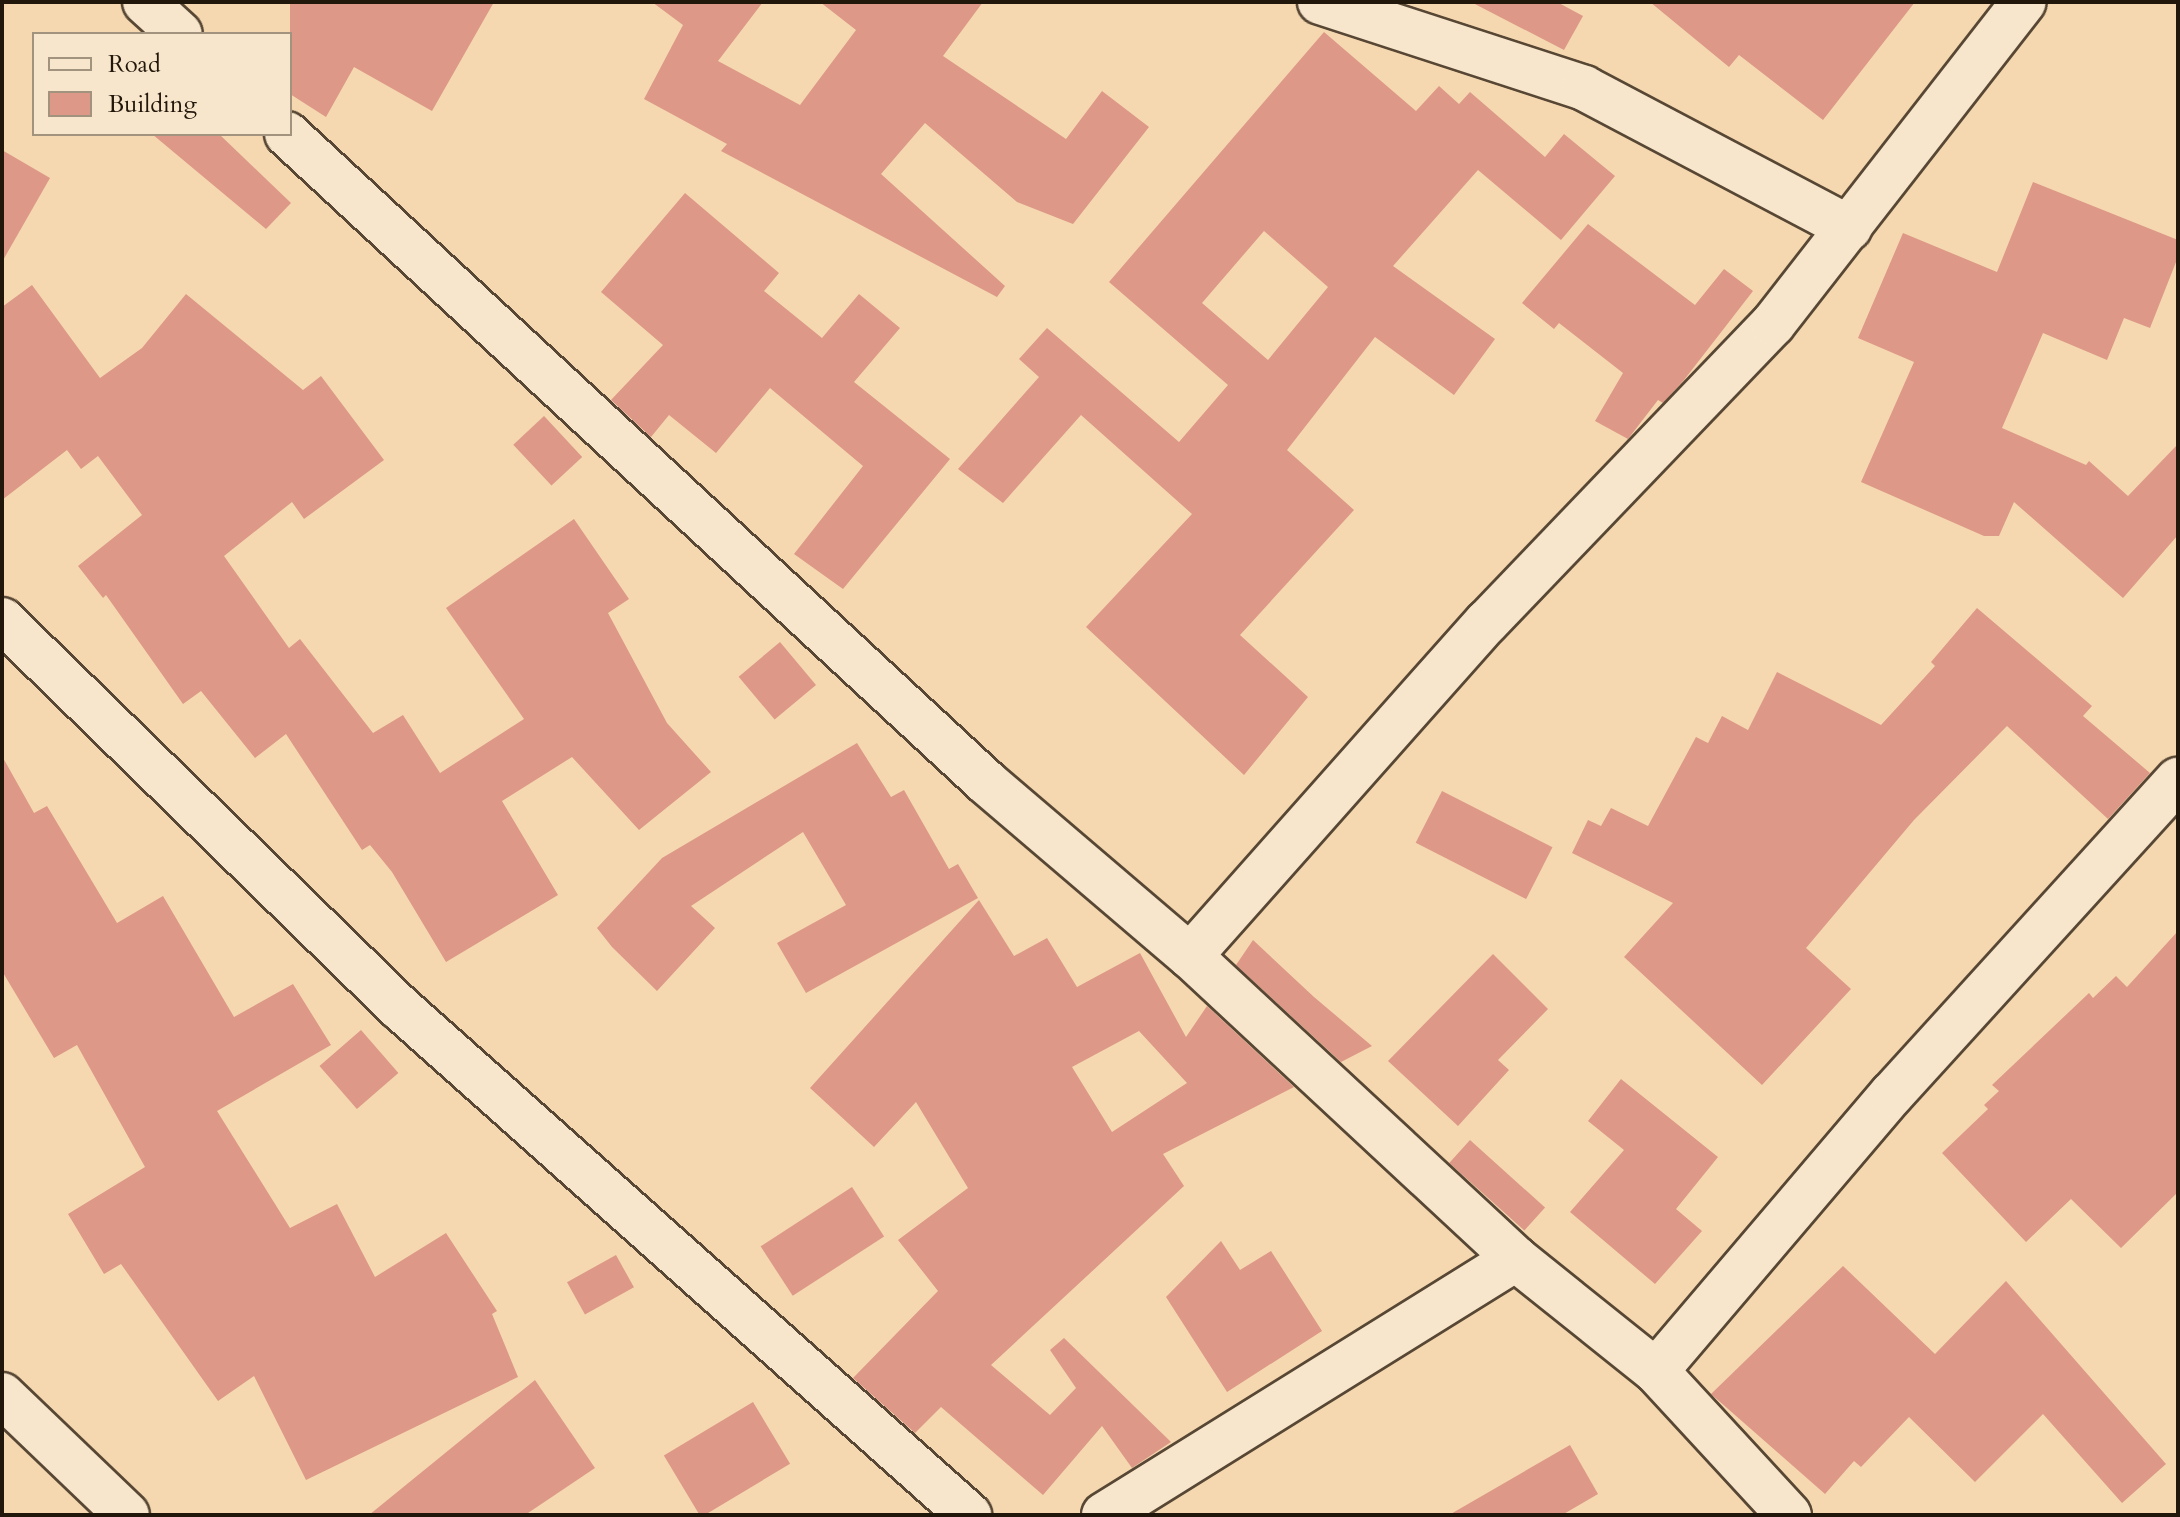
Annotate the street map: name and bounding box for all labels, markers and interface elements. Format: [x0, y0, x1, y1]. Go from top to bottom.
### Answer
legend [32, 32, 292, 136]
text: Road [108, 48, 161, 81]
text: Building [108, 88, 197, 121]

